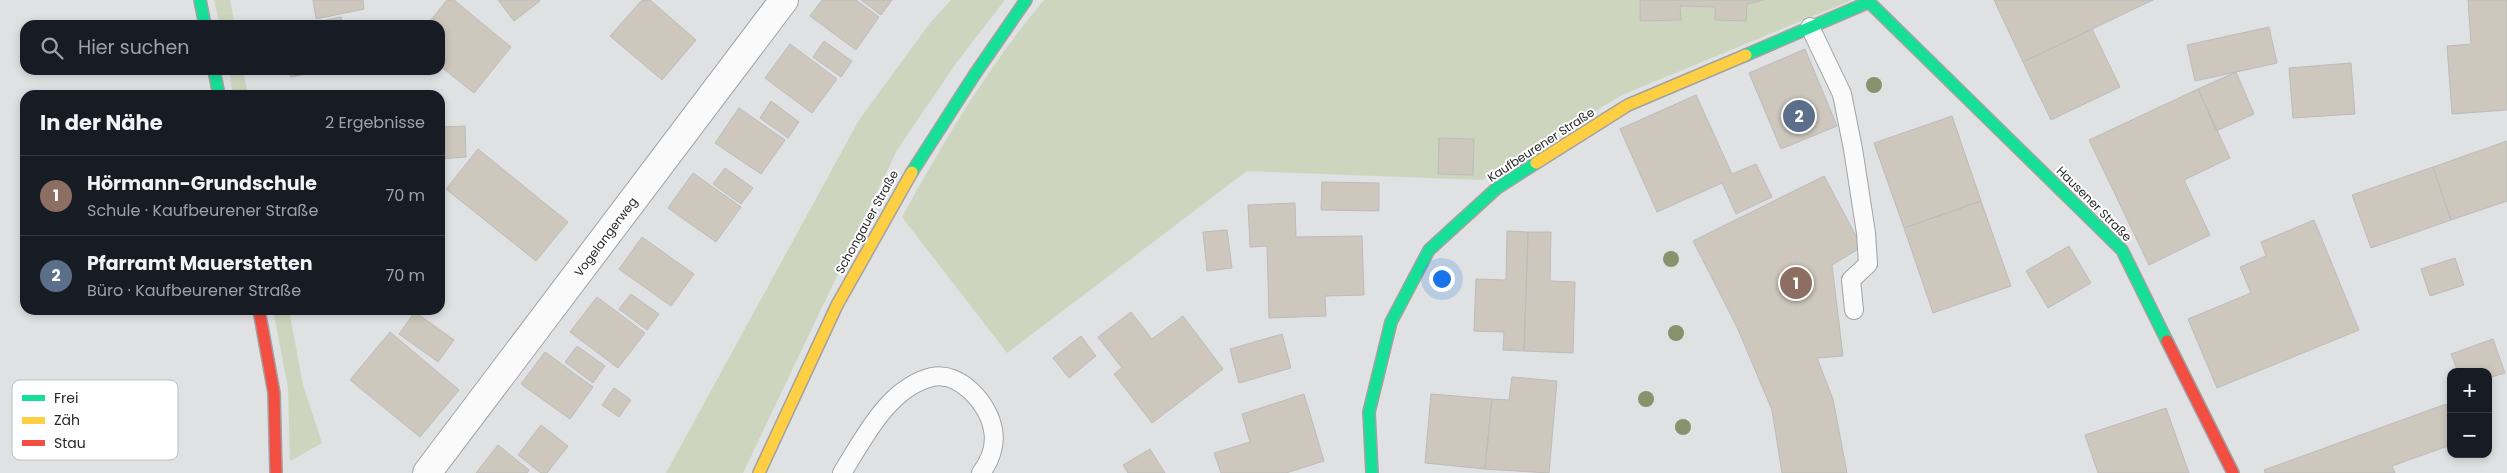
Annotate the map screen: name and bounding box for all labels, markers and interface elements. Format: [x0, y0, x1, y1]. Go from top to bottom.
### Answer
search box [20, 20, 445, 75]
icon: search [38, 34, 66, 62]
text: Hier suchen [78, 34, 189, 61]
pin: 2 [1783, 97, 1815, 135]
street label: Kaufbeurener Straße [1484, 104, 1598, 186]
text: In der Nähe [40, 108, 163, 137]
text: 2 Ergebnisse [325, 111, 425, 134]
street label: Hausener Straße [2053, 162, 2136, 245]
street label: Schongauer Straße [831, 167, 902, 277]
text: Hörmann-Grundschule [87, 170, 317, 197]
text: 1 [53, 184, 59, 207]
text: 70 m [385, 184, 425, 207]
street label: Vogelangerweg [570, 193, 641, 280]
text: Schule · Kaufbeurener Straße [87, 199, 318, 222]
text: Pfarramt Mauerstetten [87, 250, 313, 277]
text: 2 [51, 264, 61, 287]
text: 70 m [385, 264, 425, 287]
pin: 1 [1780, 264, 1812, 302]
your location [1429, 266, 1455, 292]
text: Büro · Kaufbeurener Straße [87, 279, 301, 302]
map controls [2447, 368, 2492, 458]
button: + [2447, 368, 2492, 413]
legend [12, 380, 178, 460]
text: Frei [54, 388, 78, 408]
text: Zäh [54, 410, 80, 430]
button: − [2447, 413, 2492, 458]
text: Stau [54, 433, 86, 453]

